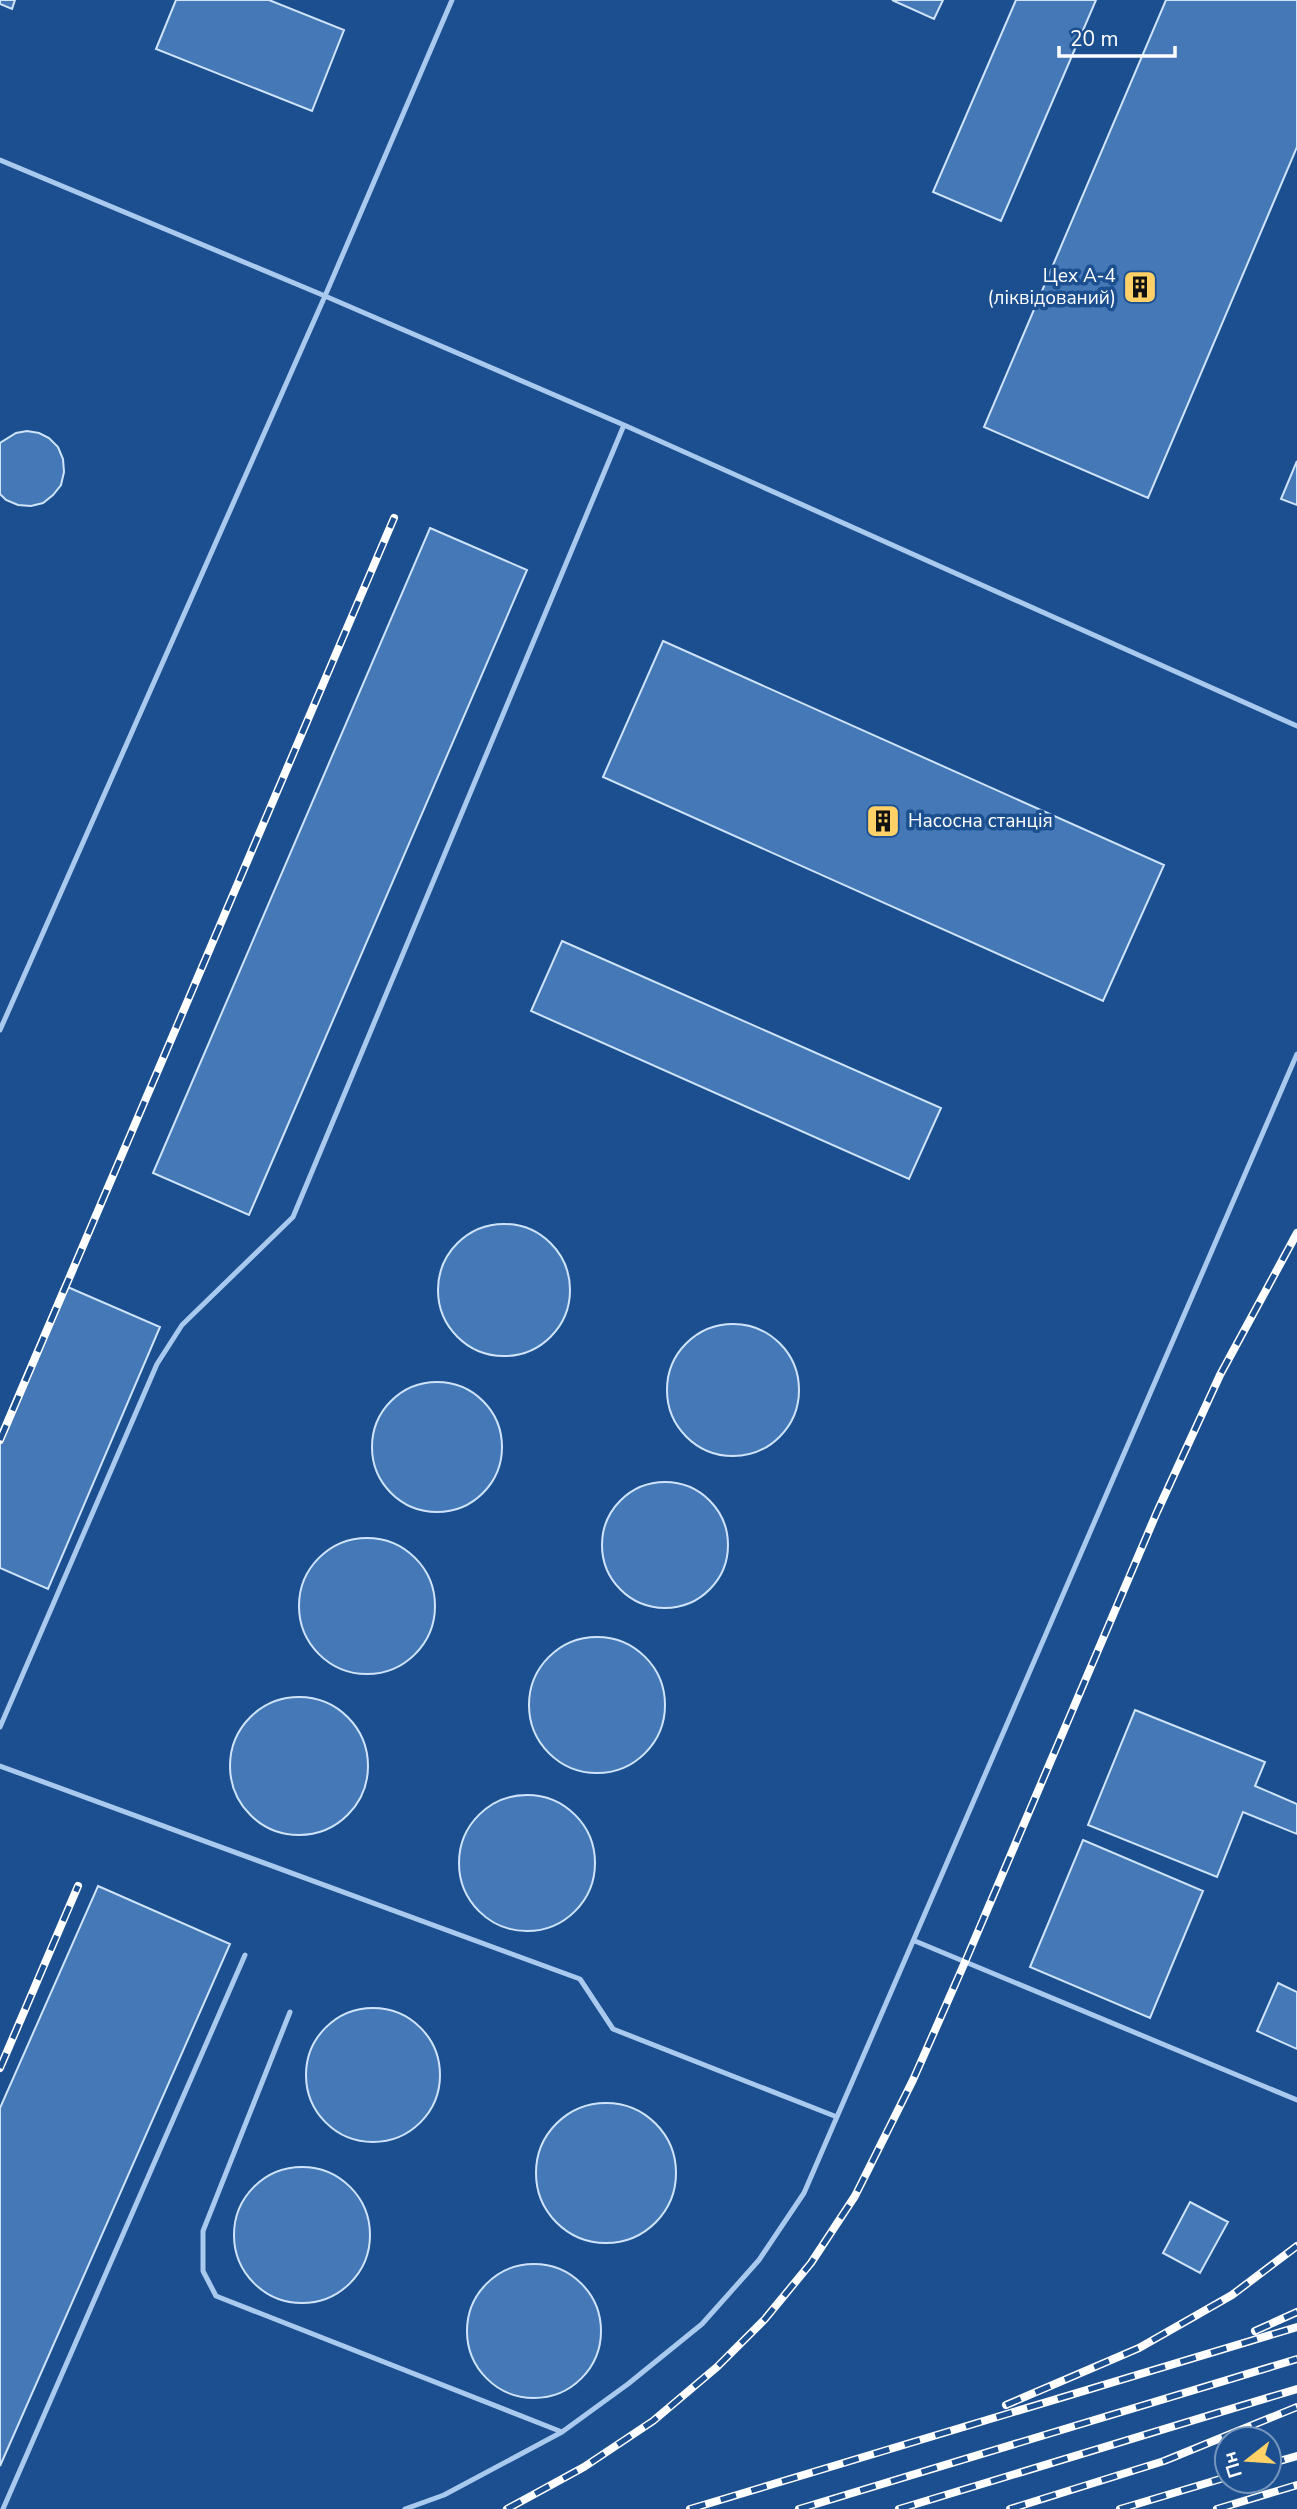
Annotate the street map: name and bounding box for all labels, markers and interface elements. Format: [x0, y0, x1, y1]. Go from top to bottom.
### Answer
scale bar [1059, 14, 1174, 58]
text: 20 m [1070, 25, 1119, 53]
place label: Цех А-4 (ліквідований) [987, 263, 1116, 311]
building icon: Цех А-4 (ліквідований) [1121, 268, 1159, 306]
building icon: Насосна станція [864, 802, 902, 840]
place label: Насосна станція [908, 808, 1053, 834]
north arrow [1213, 2425, 1283, 2495]
text: Пн [1216, 2448, 1249, 2481]

